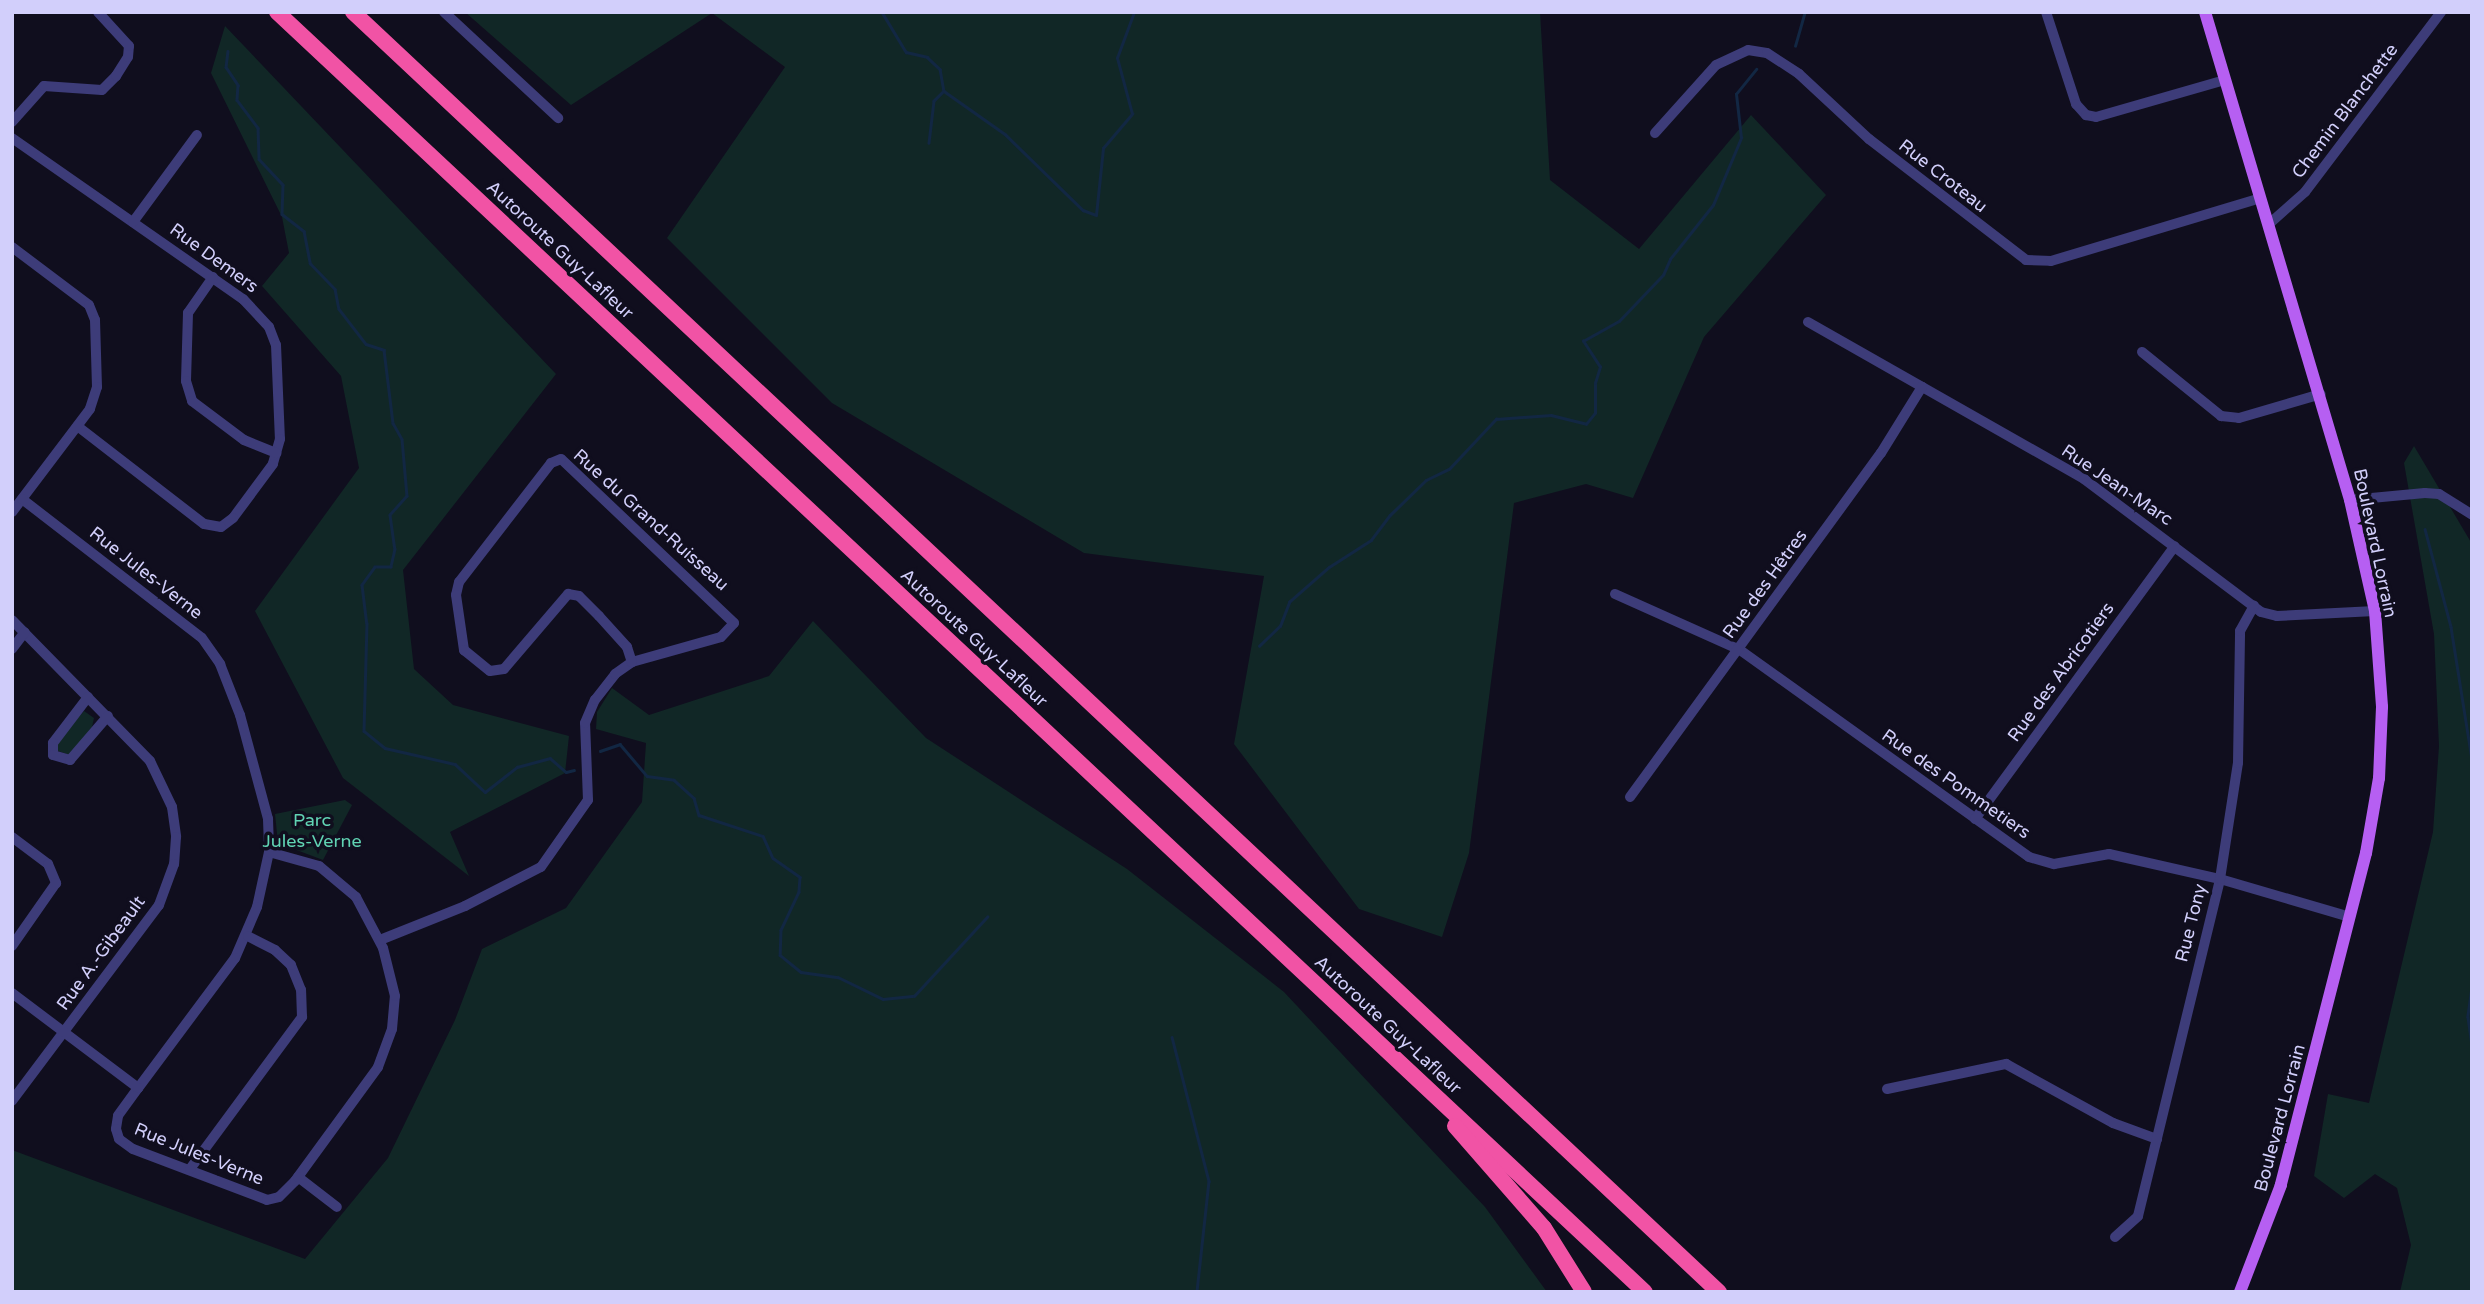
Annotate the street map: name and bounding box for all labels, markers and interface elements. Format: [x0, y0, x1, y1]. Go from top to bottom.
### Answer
street label: Chemin Blanchette [2287, 40, 2403, 182]
street label: Rue Croteau [1894, 135, 1992, 217]
street label: Autoroute Guy-Lafleur [482, 176, 638, 324]
street label: Rue Demers [165, 219, 263, 297]
street label: Rue Jean-Marc [2057, 440, 2177, 530]
street label: Rue du Grand-Ruisseau [569, 445, 733, 595]
street label: Boulevard Lorrain [2349, 467, 2401, 619]
street label: Rue Jules-Verne [85, 522, 207, 624]
street label: Rue des Hêtres [1718, 525, 1812, 643]
street label: Autoroute Guy-Lafleur [896, 564, 1052, 712]
street label: Rue des Abricotiers [2003, 598, 2119, 746]
street label: Rue des Pommetiers [1877, 725, 2035, 843]
park label: Parc Jules-Verne [262, 810, 362, 852]
street label: Rue Tony [2171, 882, 2211, 964]
street label: Rue A.-Gibeault [52, 892, 150, 1014]
street label: Autoroute Guy-Lafleur [1310, 951, 1466, 1099]
street label: Boulevard Lorrain [2250, 1042, 2310, 1194]
street label: Rue Jules-Verne [131, 1118, 267, 1190]

